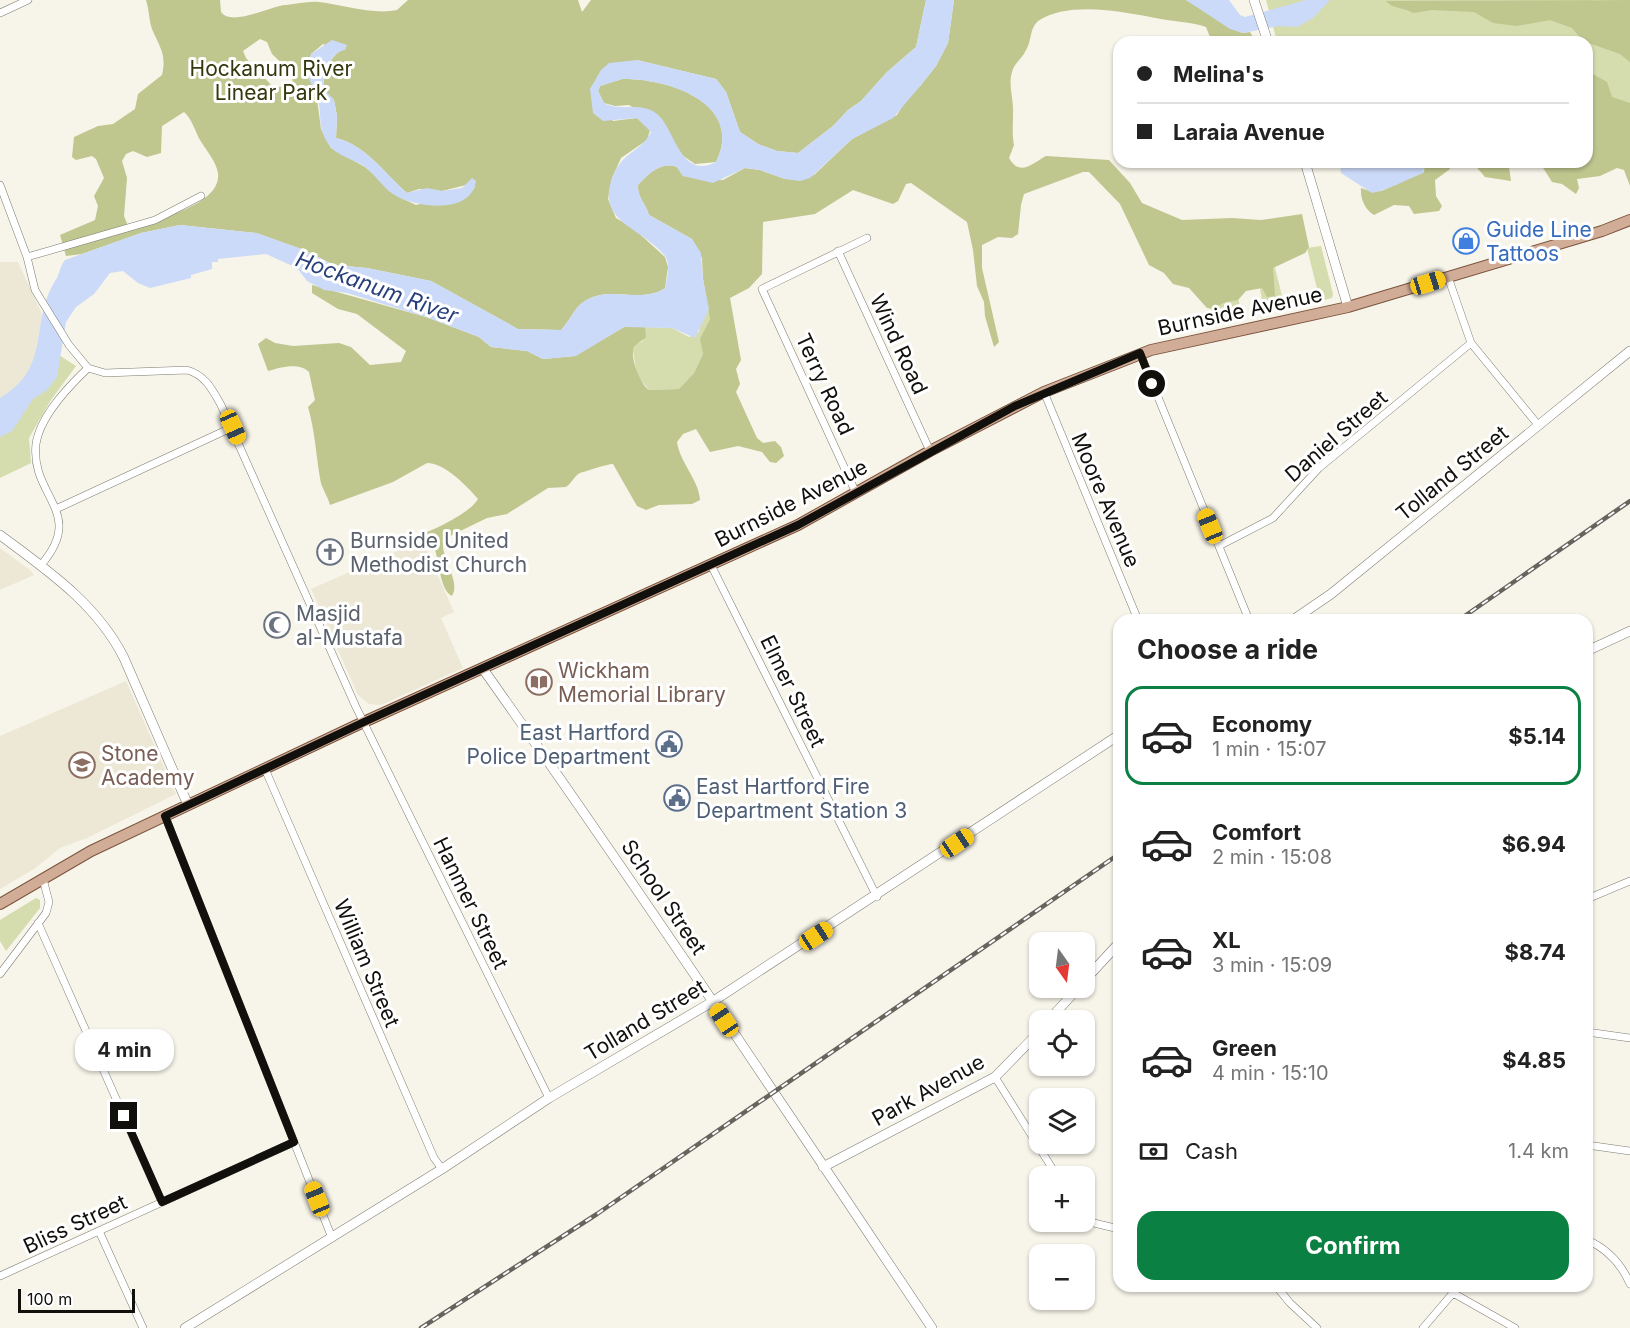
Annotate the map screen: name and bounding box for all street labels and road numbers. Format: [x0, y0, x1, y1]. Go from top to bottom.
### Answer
street label: Burnside Avenue [1155, 281, 1325, 341]
street label: Wind Road [865, 290, 933, 398]
street label: Terry Road [791, 329, 859, 439]
street label: Daniel Street [1280, 385, 1392, 487]
street label: Tolland Street [1391, 420, 1513, 526]
street label: Moore Avenue [1066, 429, 1146, 571]
street label: Burnside Avenue [711, 454, 871, 552]
street label: Elmer Street [755, 631, 831, 751]
street label: Hanmer Street [428, 833, 514, 973]
street label: School Street [616, 835, 712, 959]
street label: William Street [329, 895, 405, 1031]
street label: Tolland Street [580, 974, 710, 1066]
street label: Park Avenue [867, 1049, 989, 1131]
street label: Bliss Street [19, 1189, 131, 1259]

